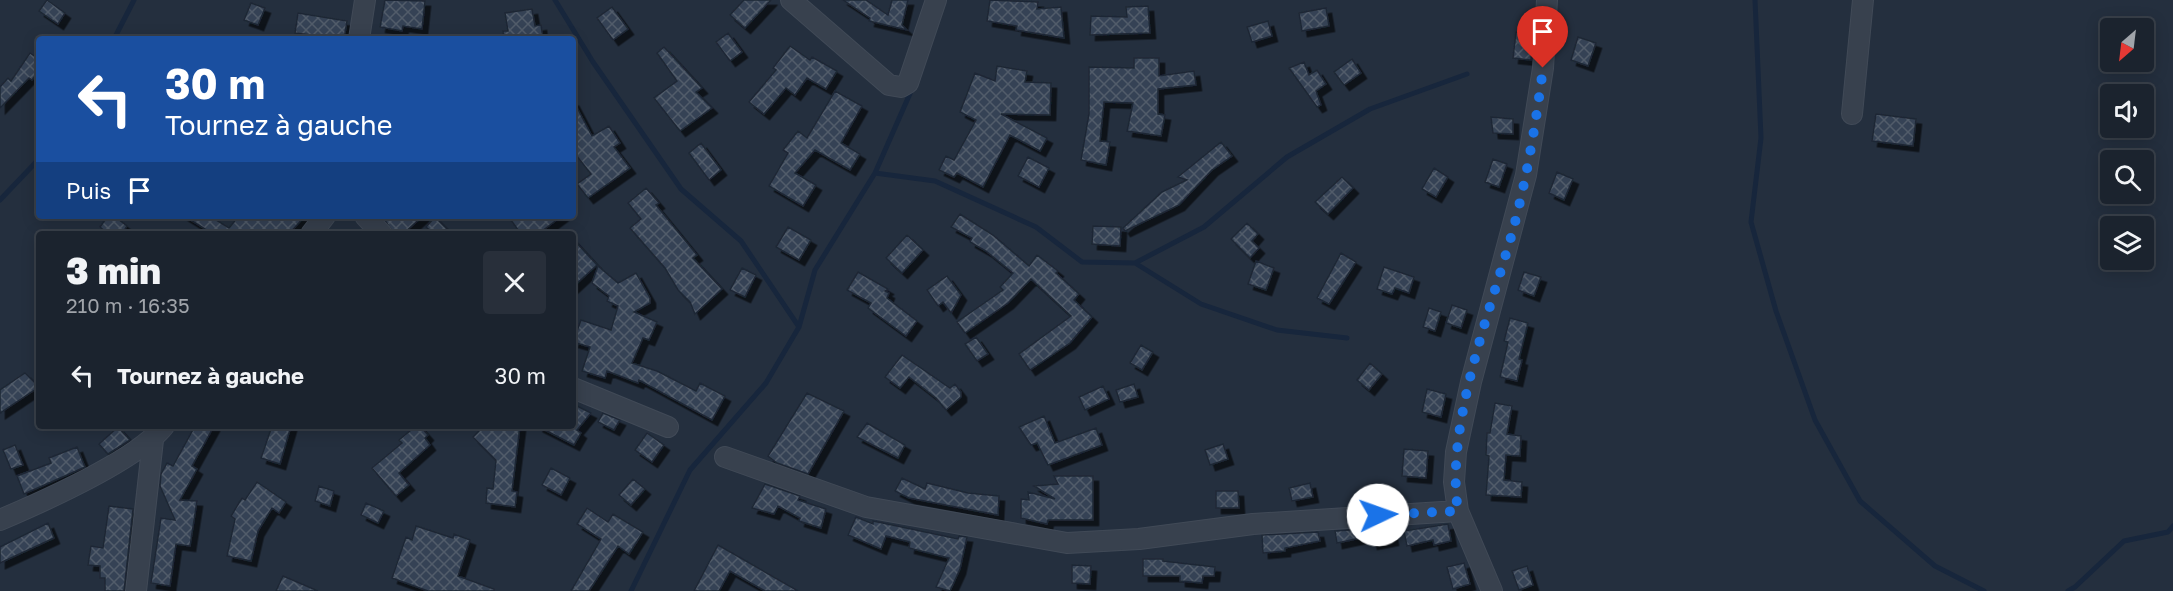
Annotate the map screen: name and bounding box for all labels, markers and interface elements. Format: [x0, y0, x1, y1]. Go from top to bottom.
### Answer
pin [1517, 6, 1568, 68]
icon: arrive [1526, 15, 1559, 48]
north arrow [2100, 18, 2154, 72]
map controls [2100, 18, 2154, 270]
text: 30 m [165, 58, 265, 108]
icon: left [66, 60, 144, 138]
button: sound [2100, 84, 2154, 138]
text: Tournez à gauche [165, 109, 392, 141]
button: search [2100, 150, 2154, 204]
icon: arrive [123, 174, 156, 207]
text: Puis [66, 177, 111, 204]
button: layers [2100, 216, 2154, 270]
text: 3 min [66, 249, 161, 292]
button: close [483, 251, 546, 314]
text: 210 m · 16:35 [66, 293, 190, 317]
icon: left [66, 359, 99, 392]
text: Tournez à gauche [117, 362, 304, 389]
text: 30 m [495, 362, 546, 389]
position arrow [1346, 483, 1410, 547]

